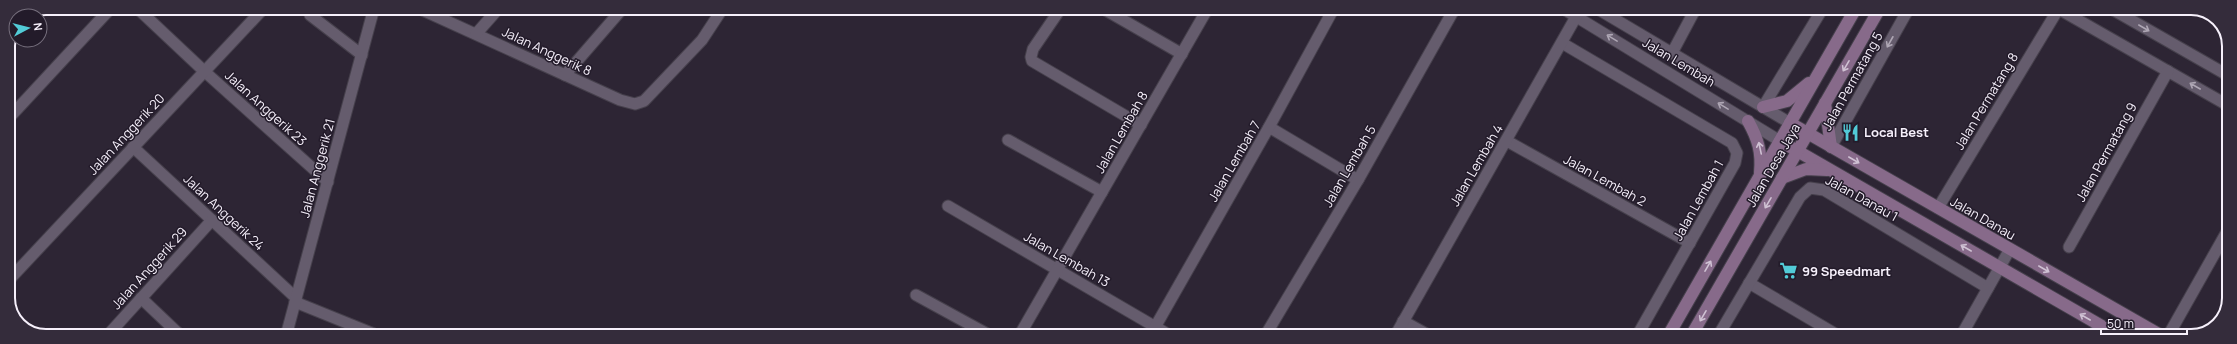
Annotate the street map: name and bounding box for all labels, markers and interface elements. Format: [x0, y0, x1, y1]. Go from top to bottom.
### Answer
north arrow [8, 8, 48, 48]
text: N [30, 22, 46, 32]
street label: Jalan Anggerik 8 [499, 22, 595, 80]
one-way arrow [2138, 24, 2150, 32]
street label: Jalan Permatang 5 [1817, 28, 1887, 134]
street label: Jalan Lembah [1639, 33, 1719, 91]
one-way arrow [1606, 34, 1618, 42]
one-way arrow [1885, 36, 1893, 48]
street label: Jalan Permatang 8 [1950, 49, 2022, 153]
one-way arrow [1842, 60, 1850, 72]
street label: Jalan Anggerik 23 [221, 66, 311, 150]
one-way arrow [2189, 82, 2201, 90]
street label: Jalan Lembah 8 [1090, 88, 1152, 176]
street label: Jalan Anggerik 20 [84, 89, 168, 178]
street label: Jalan Permatang 9 [2071, 99, 2141, 205]
one-way arrow [1717, 101, 1729, 109]
street label: Jalan Anggerik 21 [295, 116, 339, 220]
street label: Jalan Lembah 7 [1204, 117, 1264, 205]
street label: Jalan Lembah 4 [1445, 120, 1507, 209]
street label: Jalan Desa Jaya [1742, 120, 1804, 210]
street label: Jalan Lembah 5 [1318, 122, 1380, 210]
restaurant icon: Local Best [1841, 122, 1861, 142]
place label: Local Best [1864, 123, 1929, 141]
one-way arrow [1755, 142, 1763, 155]
street label: Jalan Lembah 2 [1561, 150, 1649, 210]
one-way arrow [1848, 156, 1860, 164]
street label: Jalan Lembah 1 [1669, 157, 1727, 243]
street label: Jalan Anggerik 24 [180, 170, 269, 254]
street label: Jalan Danau 1 [1823, 171, 1901, 225]
street label: Jalan Danau [1947, 192, 2019, 244]
one-way arrow [1763, 197, 1771, 209]
street label: Jalan Anggerik 29 [107, 223, 191, 313]
street label: Jalan Lembah 13 [1021, 227, 1113, 291]
one-way arrow [1960, 244, 1972, 252]
one-way arrow [1705, 260, 1713, 272]
supermarket icon: 99 Speedmart [1779, 261, 1799, 281]
place label: 99 Speedmart [1802, 262, 1891, 280]
one-way arrow [2038, 265, 2050, 273]
one-way arrow [1698, 310, 1706, 322]
scale bar [2101, 310, 2187, 336]
one-way arrow [2079, 312, 2091, 320]
text: 50 m [2107, 315, 2134, 332]

